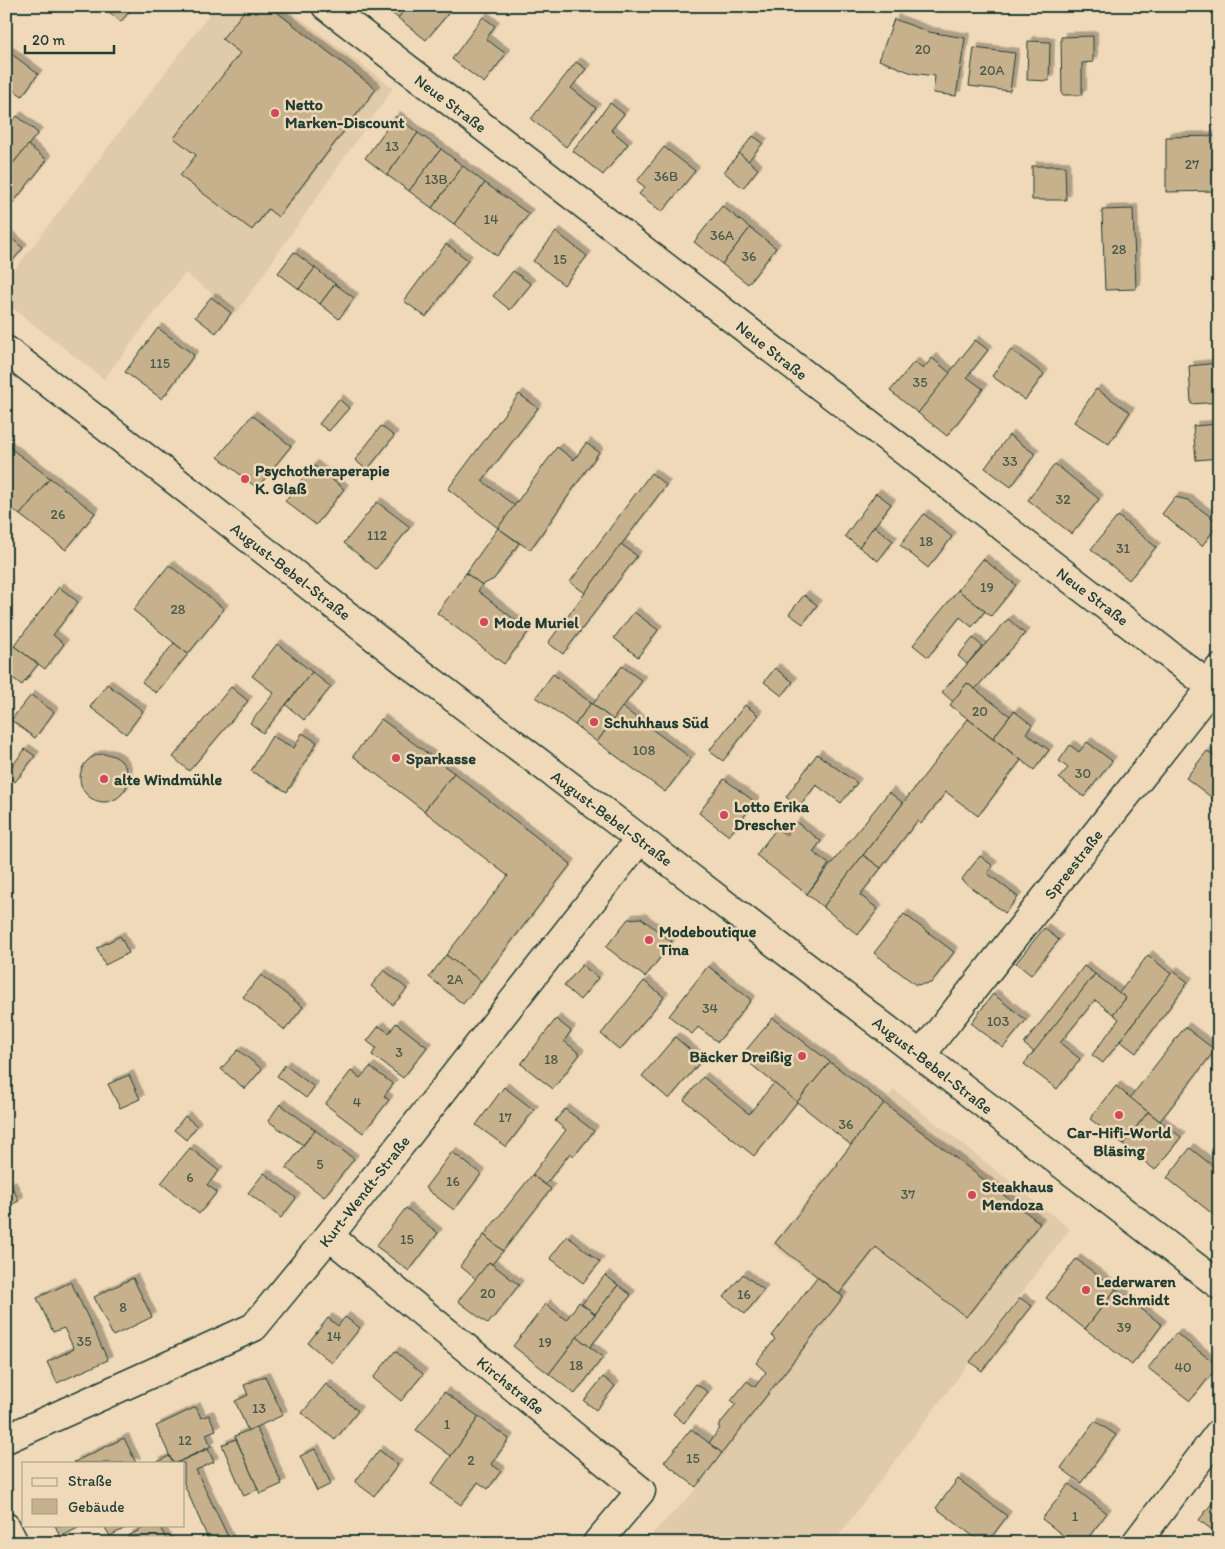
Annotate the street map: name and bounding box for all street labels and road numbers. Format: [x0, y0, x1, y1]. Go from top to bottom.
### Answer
street label: Neue Straße [411, 70, 490, 137]
street label: Neue Straße [732, 317, 811, 384]
street label: August-Bebel-Straße [227, 519, 355, 624]
street label: Neue Straße [1053, 563, 1132, 630]
street label: August-Bebel-Straße [547, 767, 676, 870]
street label: Spreestraße [1040, 825, 1107, 903]
street label: August-Bebel-Straße [869, 1013, 997, 1118]
street label: Kurt-Wendt-Straße [315, 1132, 414, 1251]
street label: Kirchstraße [473, 1352, 548, 1418]

